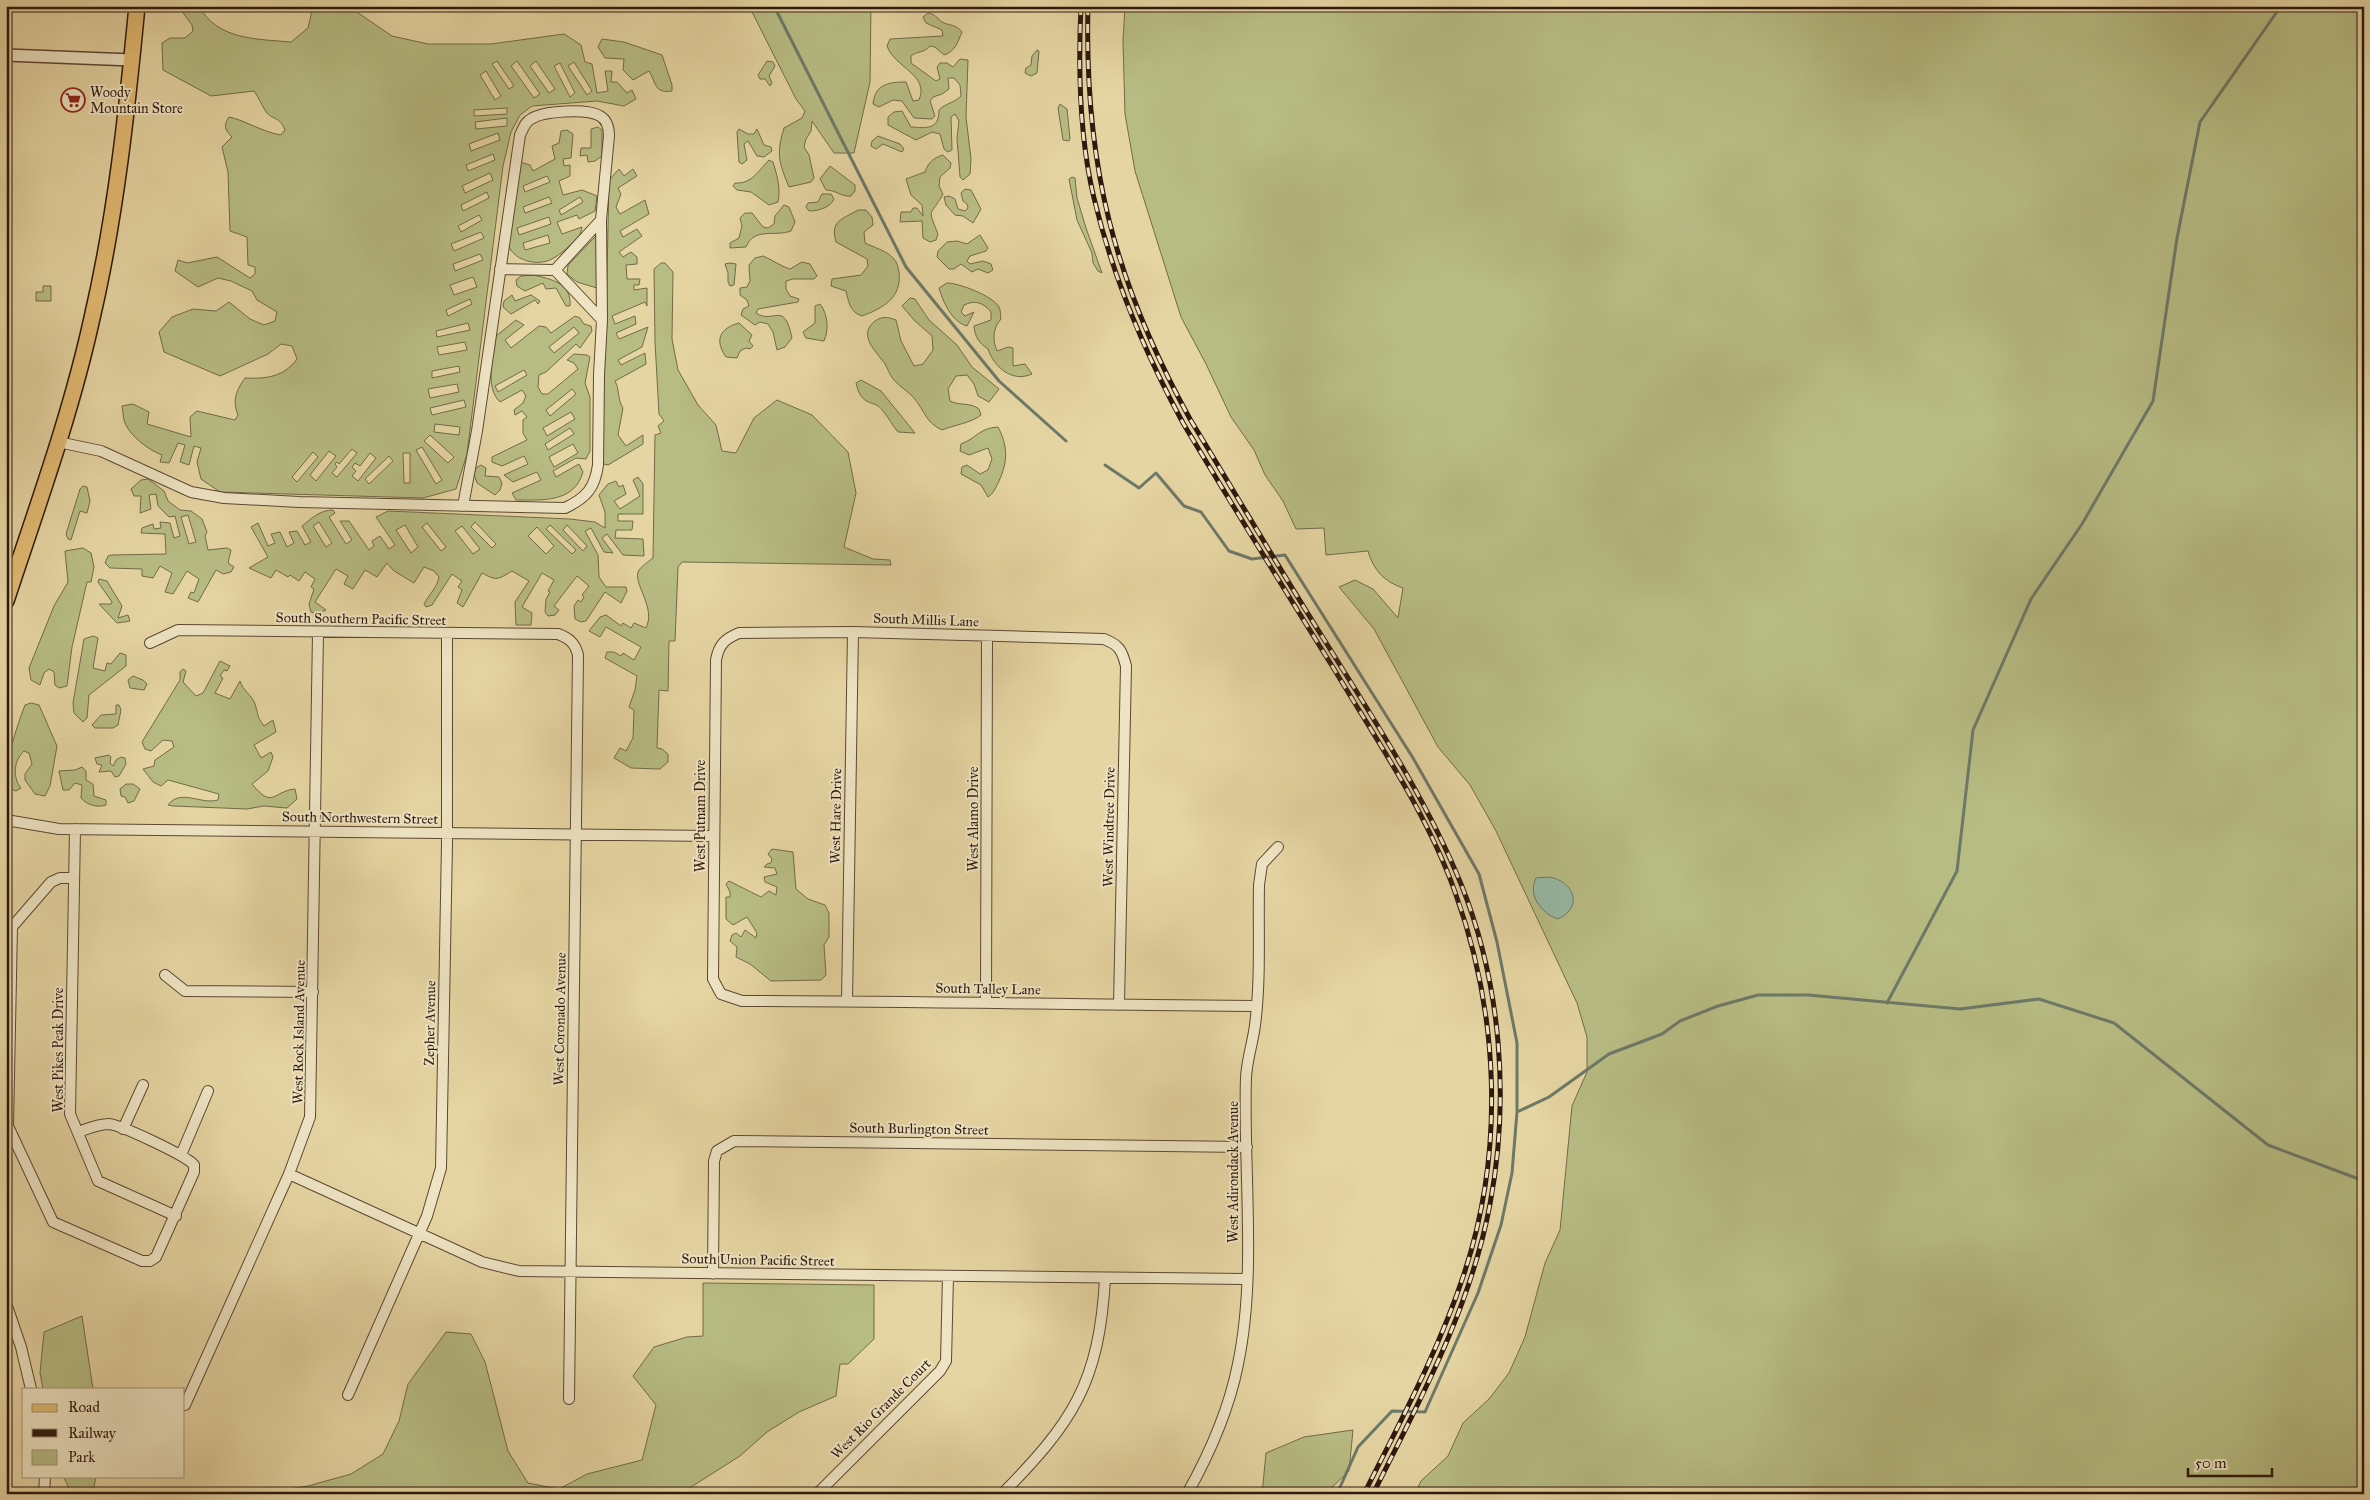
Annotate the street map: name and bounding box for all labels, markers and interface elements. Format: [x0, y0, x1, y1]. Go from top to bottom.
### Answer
place label: Woody Mountain Store [90, 84, 183, 117]
supermarket icon: Woody Mountain Store [60, 87, 86, 113]
street label: South Southern Pacific Street [276, 609, 447, 629]
street label: South Millis Lane [873, 610, 979, 630]
street label: West Putnam Drive [692, 759, 709, 872]
street label: West Alamo Drive [965, 766, 982, 872]
street label: West Windtree Drive [1099, 766, 1119, 887]
street label: West Hare Drive [827, 768, 845, 864]
street label: South Northwestern Street [282, 808, 438, 828]
street label: West Coronado Avenue [550, 952, 570, 1086]
street label: West Rock Island Avenue [289, 960, 309, 1104]
street label: Zepher Avenue [421, 980, 439, 1066]
street label: South Talley Lane [935, 980, 1041, 998]
street label: West Pikes Peak Drive [50, 987, 67, 1113]
street label: West Adirondack Avenue [1225, 1101, 1242, 1243]
street label: South Burlington Street [849, 1119, 989, 1139]
street label: South Union Pacific Street [681, 1250, 835, 1270]
street label: West Rio Grande Court [827, 1355, 935, 1463]
legend [22, 1388, 185, 1478]
text: Road [68, 1398, 100, 1416]
text: Railway [68, 1424, 117, 1442]
scale bar [2188, 1445, 2271, 1477]
text: Park [68, 1448, 95, 1466]
text: 50 m [2195, 1454, 2227, 1472]

